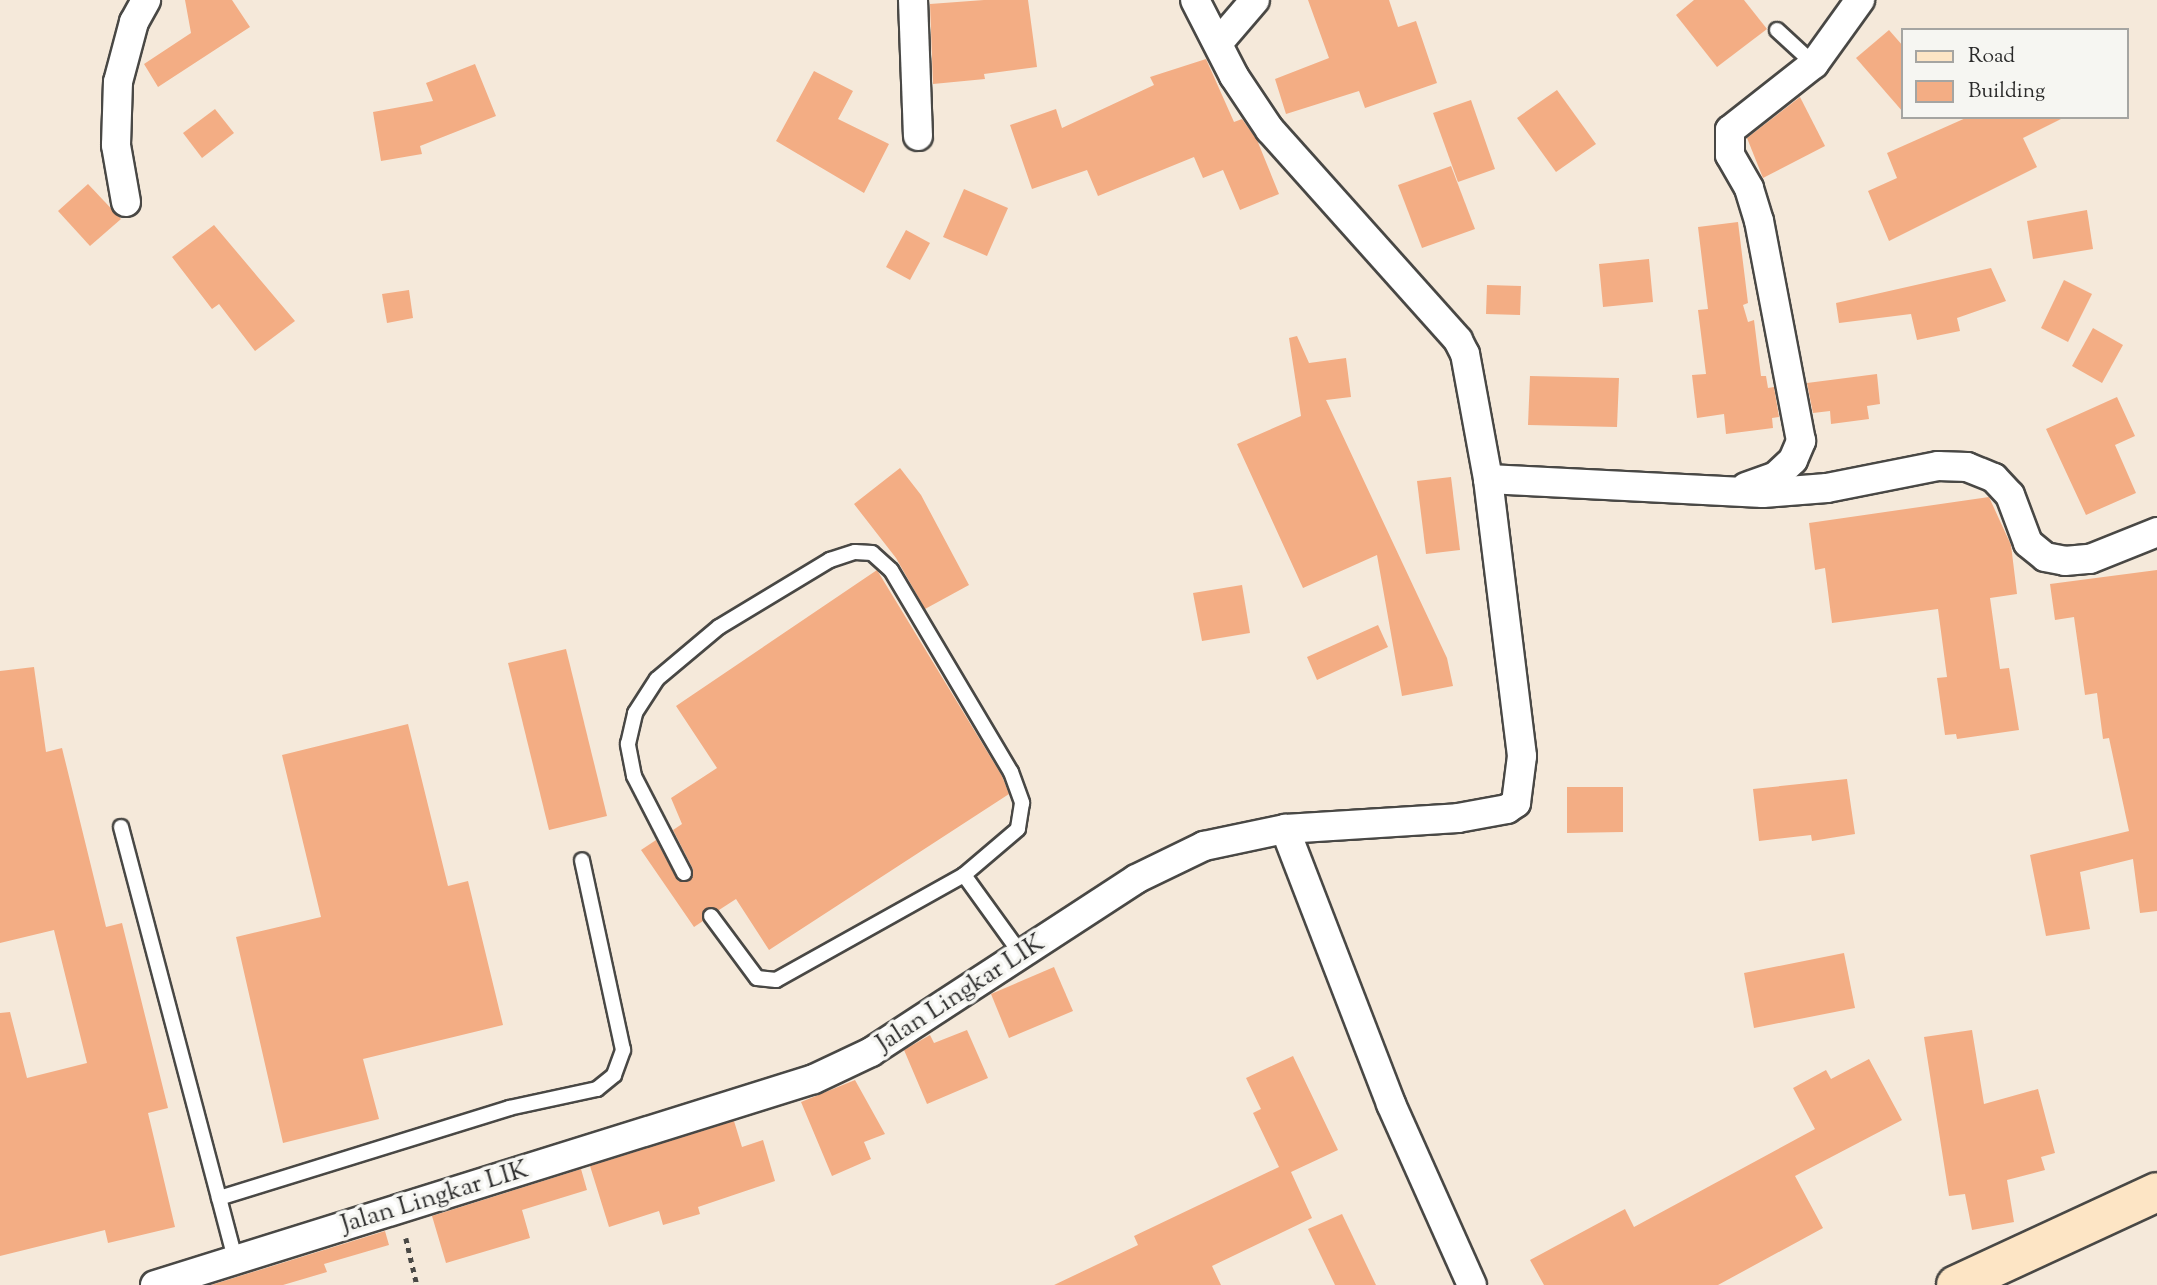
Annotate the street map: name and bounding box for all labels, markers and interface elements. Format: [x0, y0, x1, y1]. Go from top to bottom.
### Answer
legend [1902, 28, 2129, 119]
text: Road [1968, 42, 2015, 72]
text: Building [1968, 77, 2045, 107]
street label: Jalan Lingkar LIK [871, 928, 1051, 1060]
street label: Jalan Lingkar LIK [337, 1155, 533, 1241]

